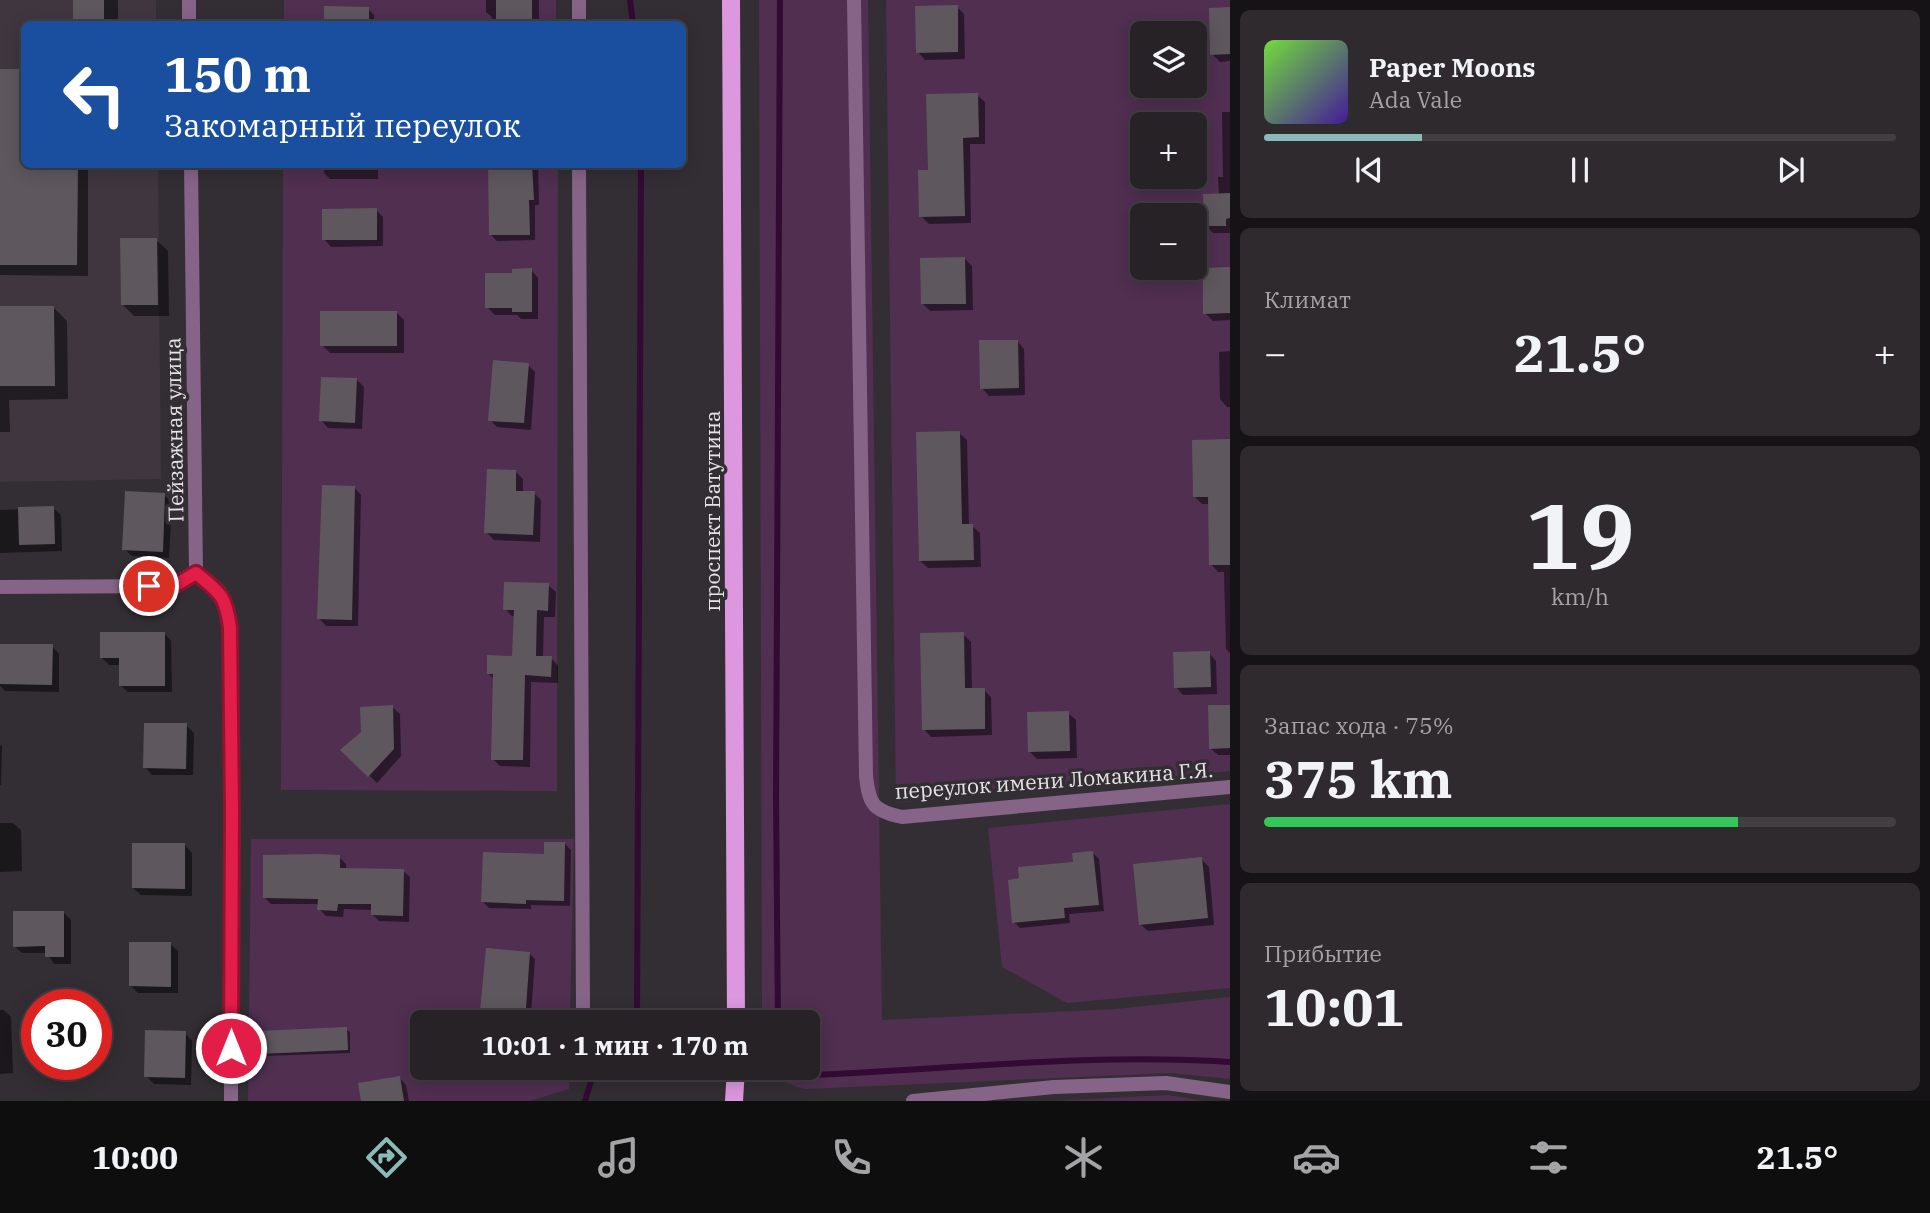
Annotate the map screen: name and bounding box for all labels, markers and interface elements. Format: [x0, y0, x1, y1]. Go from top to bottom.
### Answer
map controls [1130, 21, 1207, 280]
button: layers [1130, 21, 1207, 98]
text: 150 m [164, 42, 311, 105]
icon: left [49, 49, 140, 140]
text: Paper Moons [1369, 50, 1536, 84]
text: Ada Vale [1369, 84, 1462, 114]
text: Закомарный переулок [164, 104, 521, 146]
button: + [1130, 112, 1207, 189]
icon: previous [1350, 151, 1388, 189]
icon: pause [1561, 151, 1599, 189]
icon: next [1772, 151, 1810, 189]
button: − [1130, 203, 1207, 280]
text: Климат [1264, 284, 1351, 314]
text: 21.5° [1514, 319, 1646, 386]
text: − [1264, 328, 1287, 377]
text: + [1873, 328, 1896, 377]
street label: Пейзажная улица [158, 337, 190, 523]
street label: проспект Ватутина [698, 411, 726, 611]
text: 19 [1525, 476, 1635, 594]
pin [119, 556, 179, 616]
icon: arrive [130, 567, 168, 605]
text: km/h [1551, 581, 1609, 611]
text: Запас хода · 75% [1264, 710, 1454, 740]
text: 375 km [1264, 745, 1453, 812]
street label: переулок имени Ломакина Г.Я. [894, 755, 1214, 805]
text: Прибытие [1264, 938, 1382, 968]
text: 10:01 [1264, 973, 1405, 1040]
speed limit sign: 30 [21, 989, 112, 1080]
position arrow [194, 1011, 268, 1085]
text: 10:01 · 1 мин · 170 m [481, 1028, 749, 1062]
icon: directions [362, 1133, 411, 1182]
icon: music [594, 1133, 643, 1182]
icon: phone [827, 1133, 876, 1182]
icon: climate [1059, 1133, 1108, 1182]
icon: car [1292, 1133, 1341, 1182]
icon: filters [1524, 1133, 1573, 1182]
text: 10:00 [92, 1136, 178, 1178]
text: 21.5° [1757, 1136, 1838, 1178]

